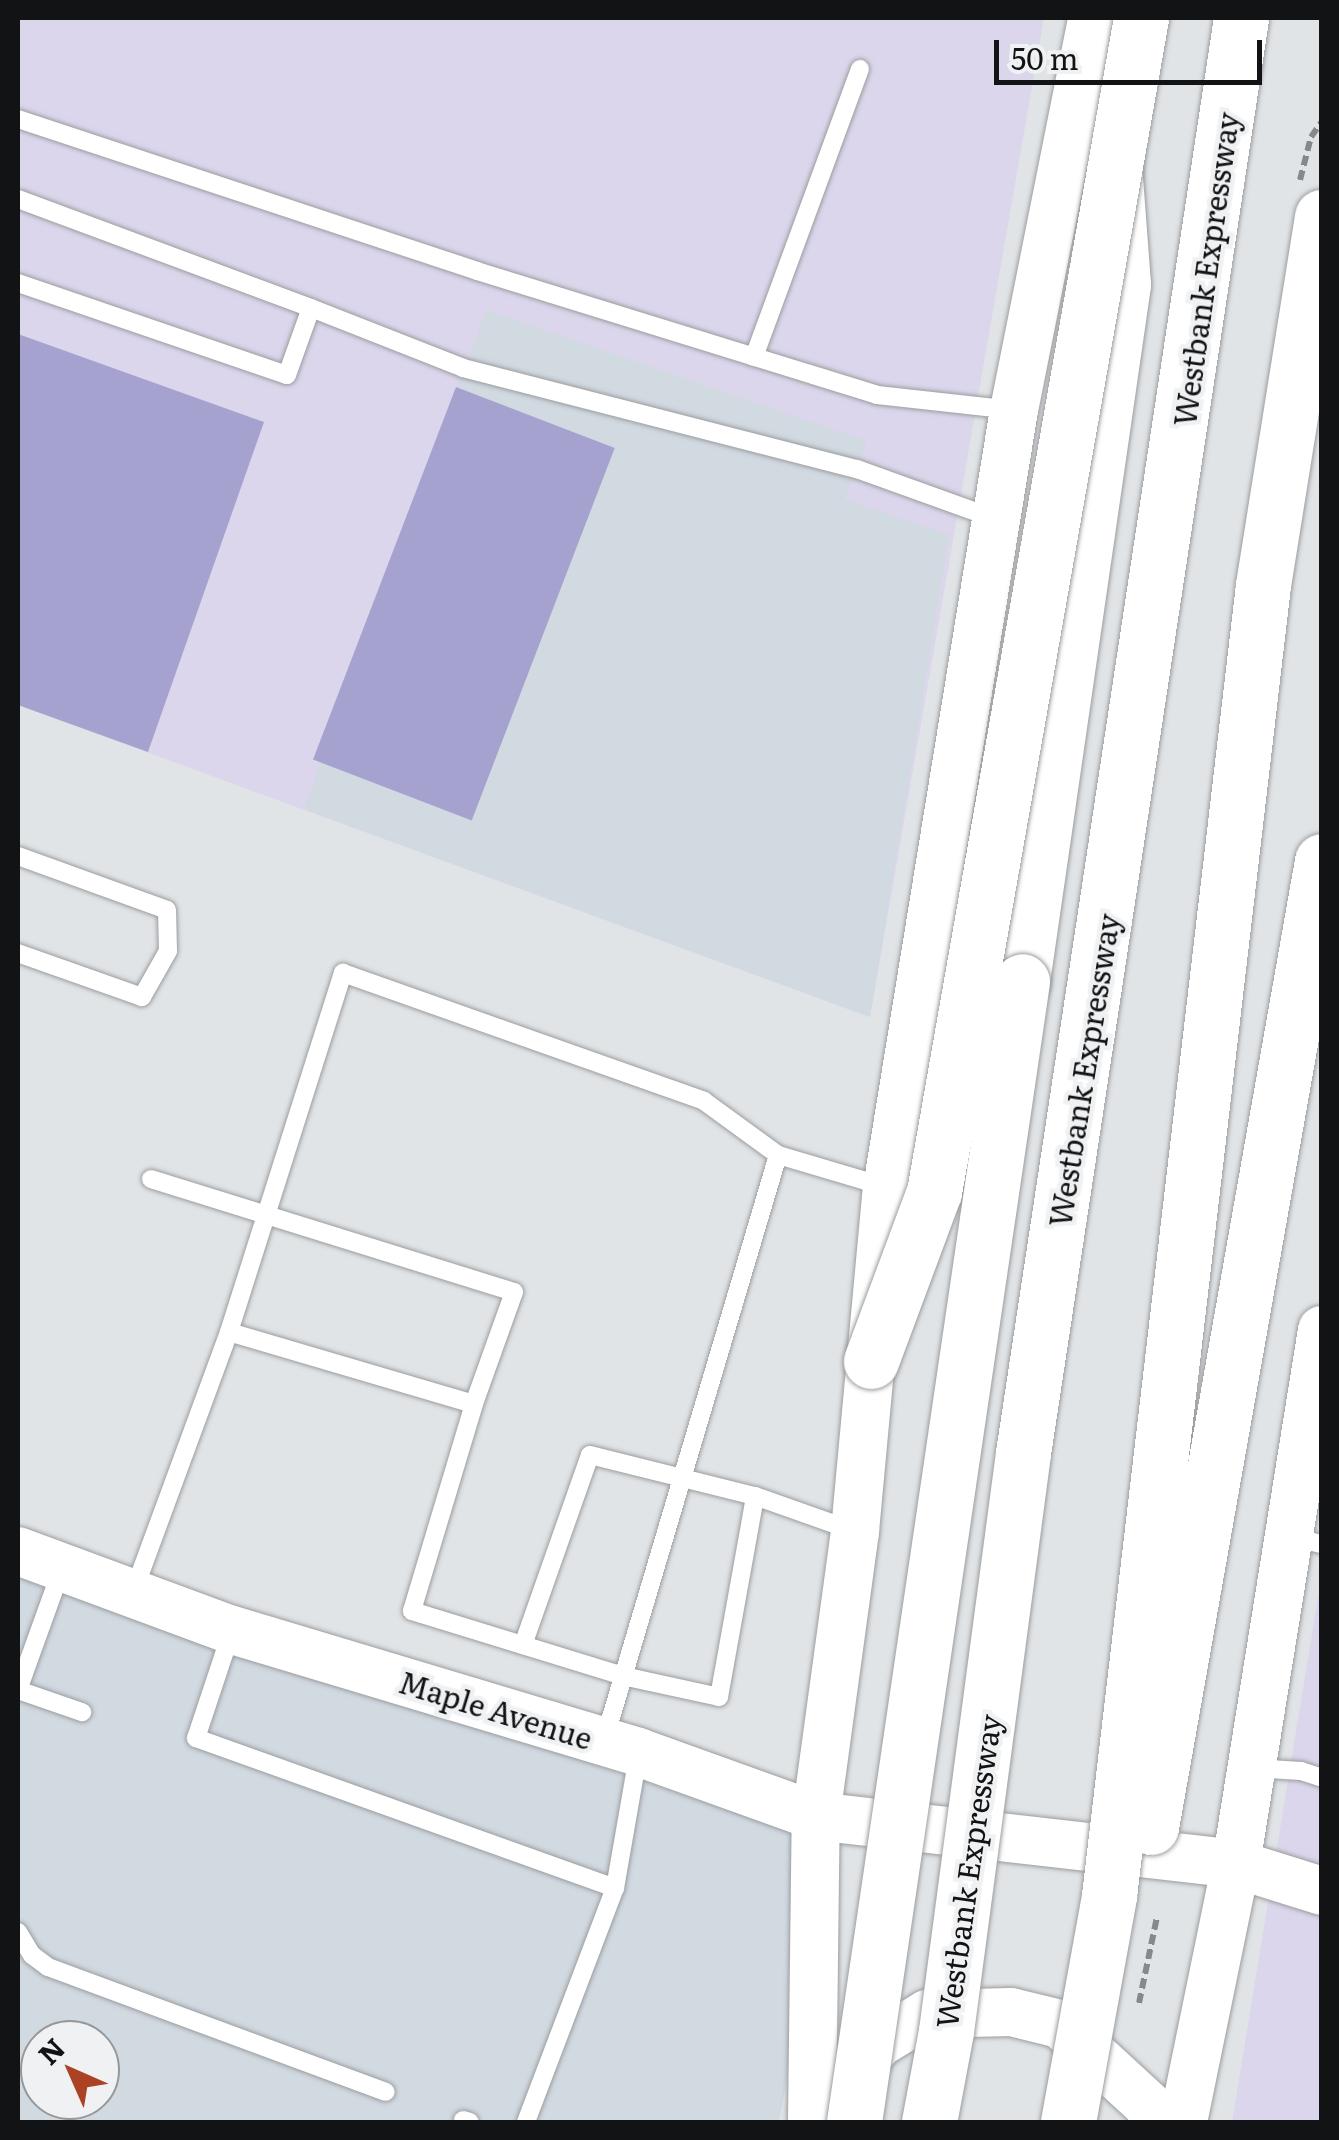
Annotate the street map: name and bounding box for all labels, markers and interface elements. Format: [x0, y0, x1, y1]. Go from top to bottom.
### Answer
scale bar [999, 20, 1266, 82]
text: 50 m [1011, 35, 1079, 79]
street label: Westbank Expressway [1165, 110, 1245, 428]
street label: Westbank Expressway [1040, 911, 1126, 1229]
street label: Maple Avenue [395, 1663, 597, 1755]
street label: Westbank Expressway [927, 1712, 1007, 2030]
north arrow [20, 2020, 120, 2120]
text: N [27, 2027, 73, 2073]

